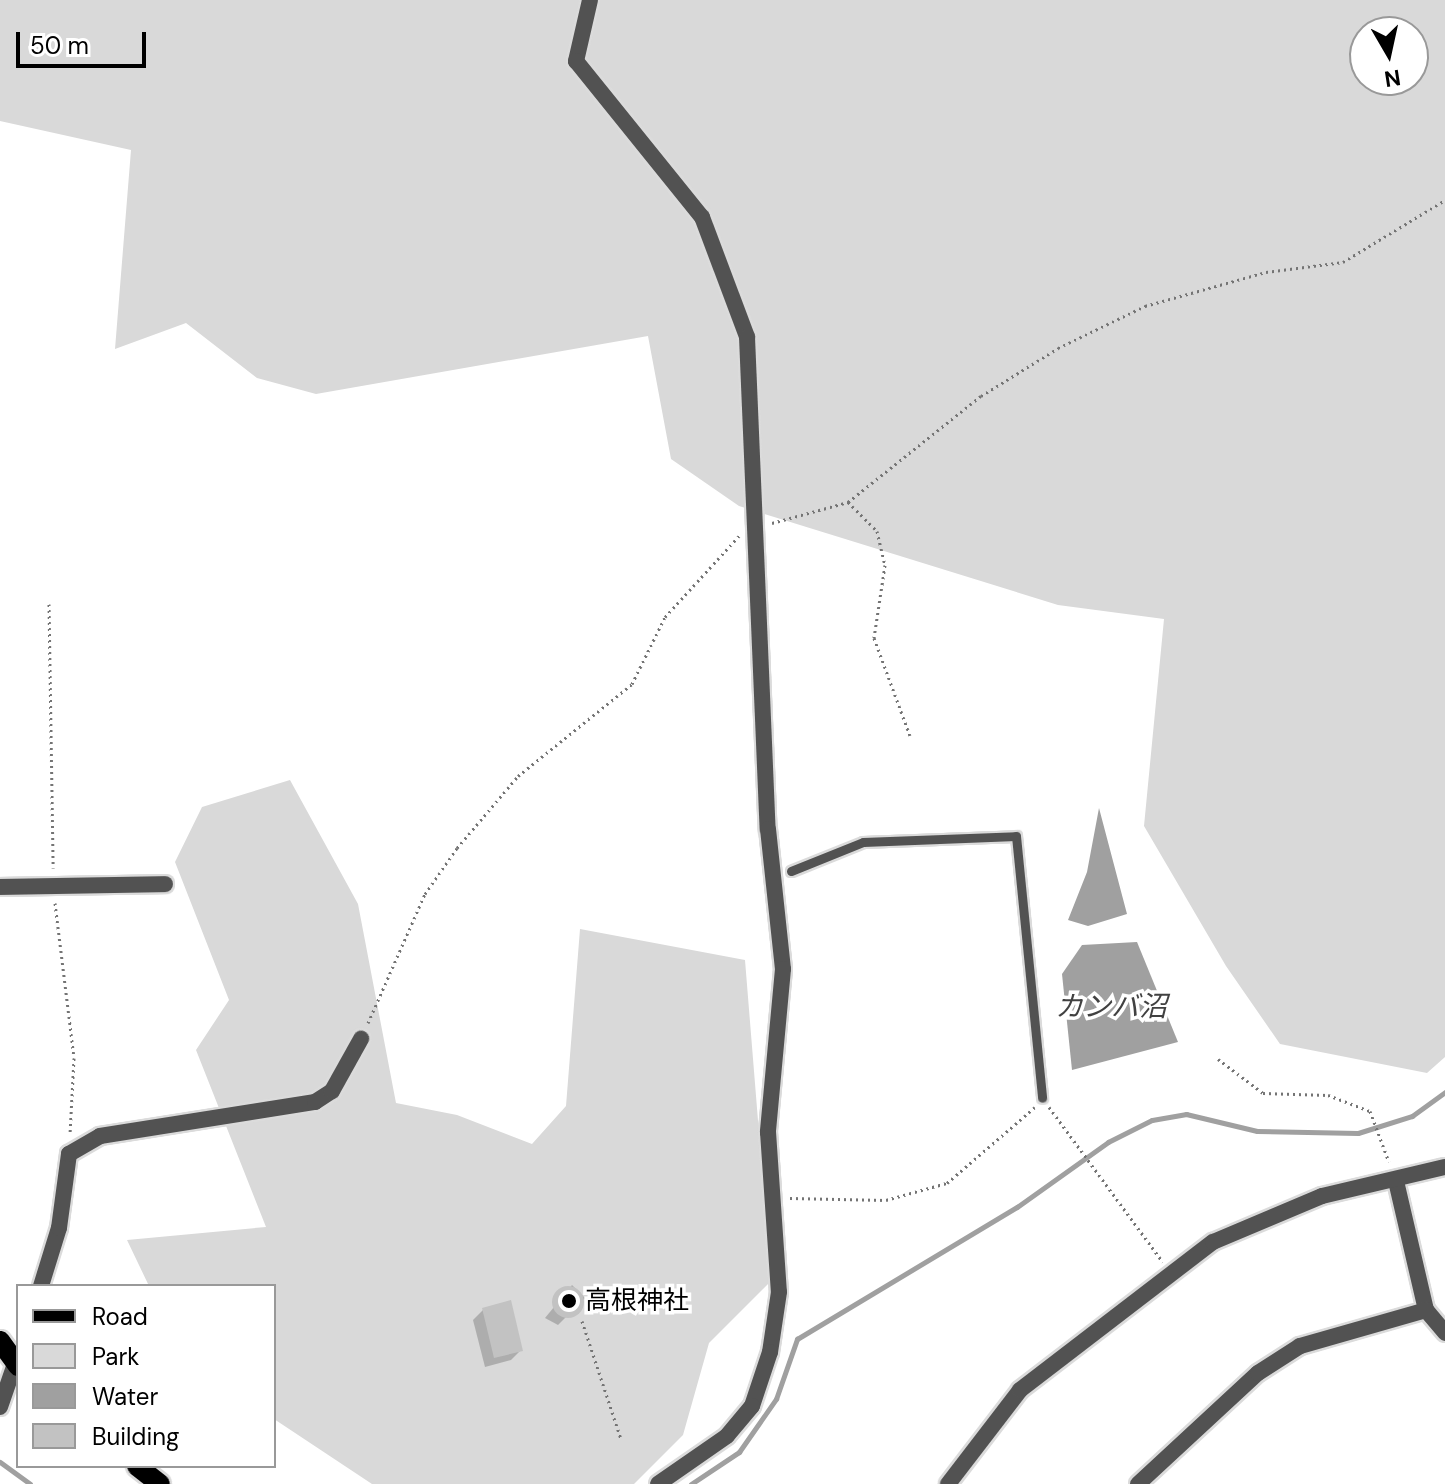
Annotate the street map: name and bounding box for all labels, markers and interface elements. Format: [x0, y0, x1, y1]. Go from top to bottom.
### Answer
scale bar [20, 16, 150, 66]
north arrow [1349, 16, 1429, 96]
text: 50 m [30, 30, 89, 61]
text: N [1382, 63, 1403, 94]
water label: カンバ沼 [1055, 990, 1167, 1024]
legend [16, 1284, 276, 1468]
place label: 高根神社 [585, 1285, 689, 1317]
marker: 高根神社 [560, 1292, 578, 1310]
text: Road [92, 1301, 148, 1332]
text: Park [92, 1341, 139, 1372]
text: Water [92, 1381, 158, 1412]
text: Building [92, 1421, 179, 1452]

